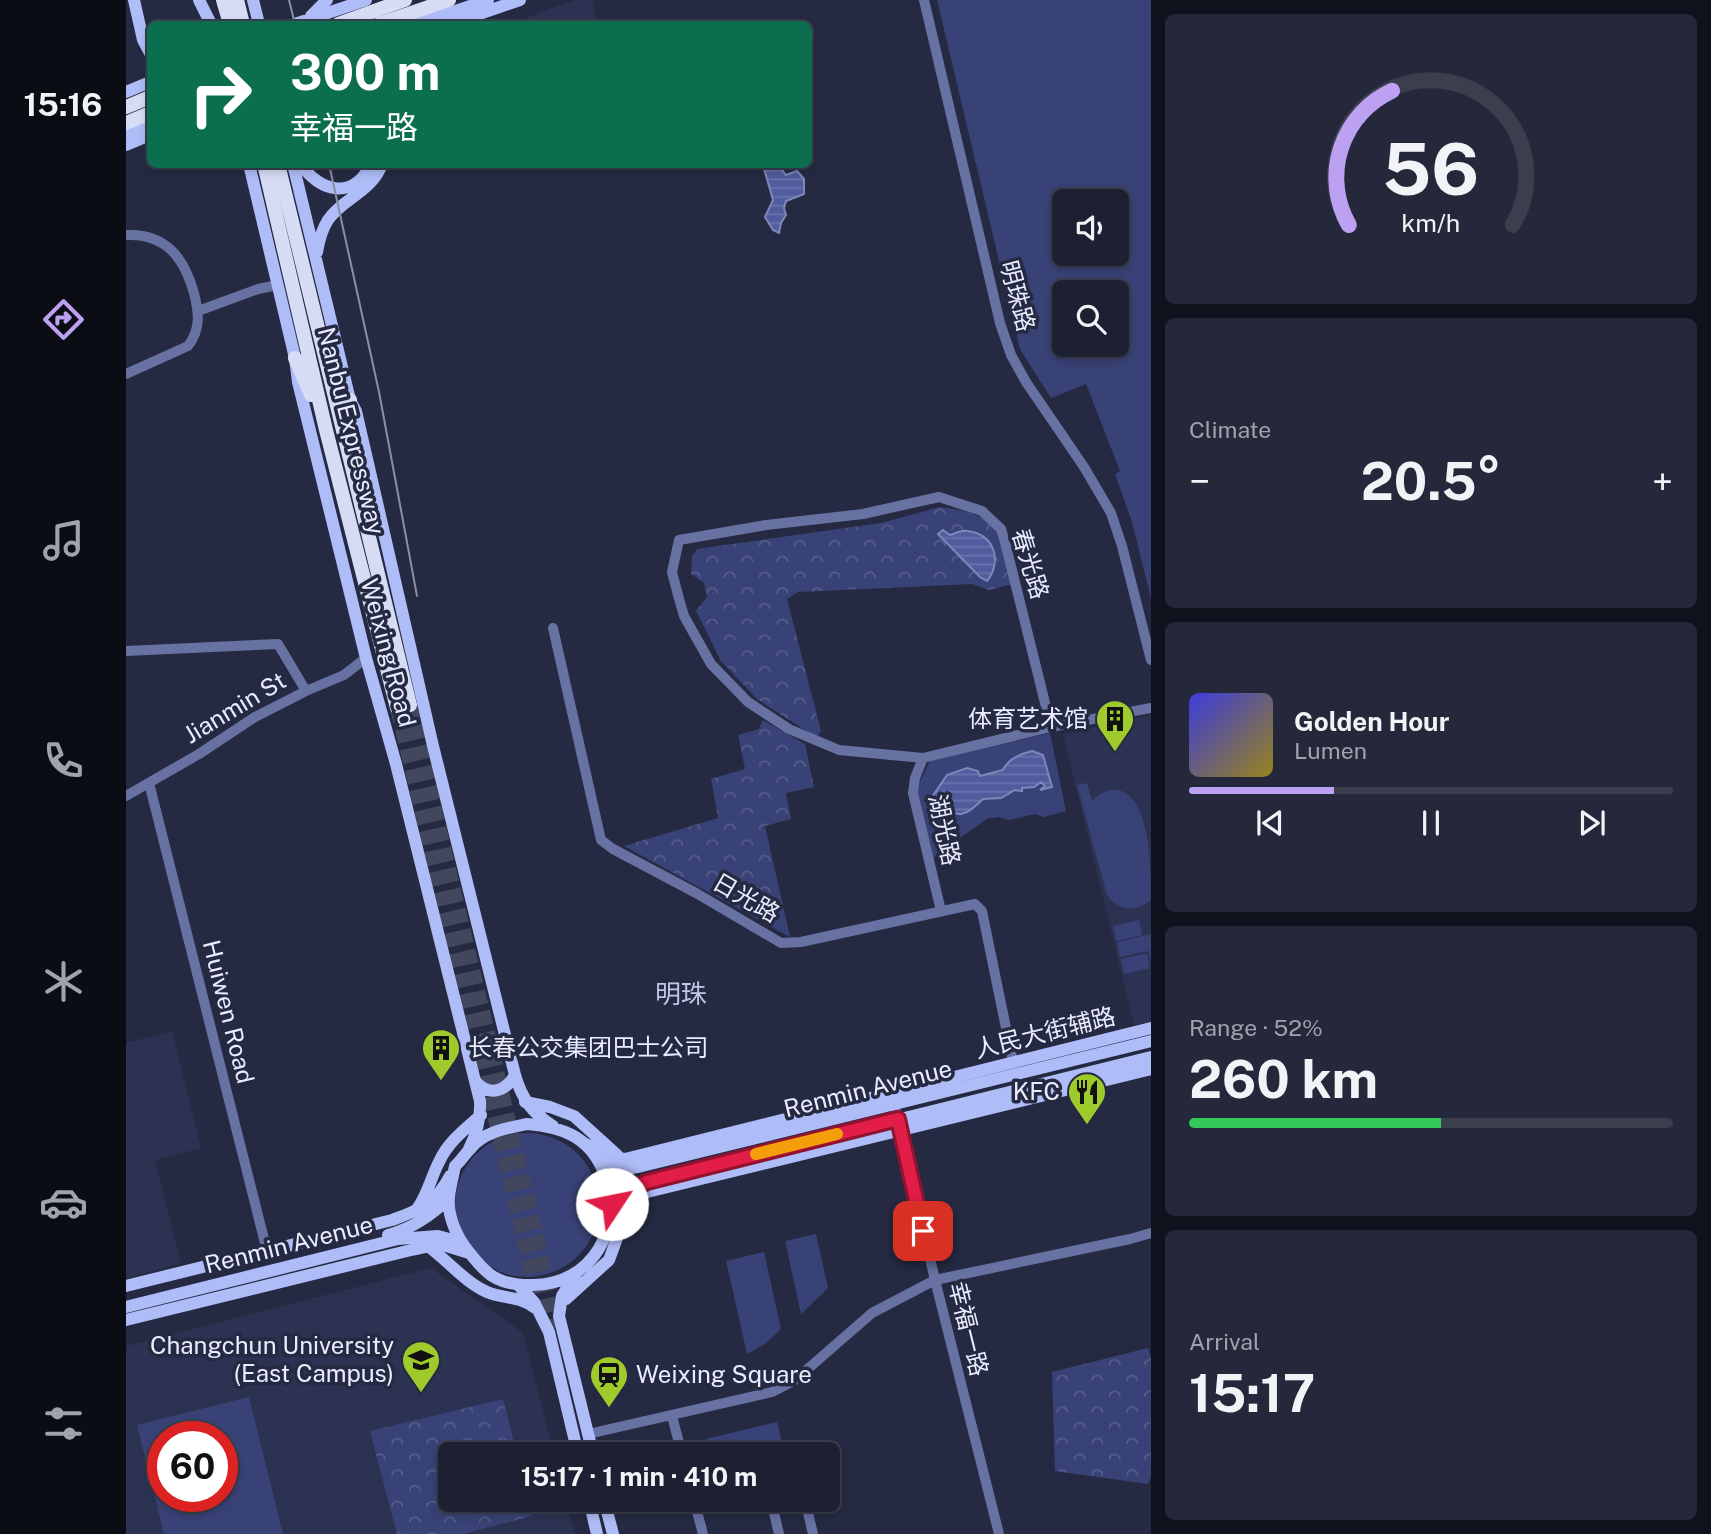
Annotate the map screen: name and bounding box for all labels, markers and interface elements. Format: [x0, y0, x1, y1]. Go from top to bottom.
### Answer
text: 300 m [290, 43, 440, 101]
icon: right [175, 49, 266, 140]
text: 15:16 [24, 86, 102, 123]
text: 幸福一路 [290, 109, 418, 146]
text: 56 [1382, 126, 1480, 211]
map controls [1052, 189, 1129, 357]
button: sound [1052, 189, 1129, 266]
text: km/h [1402, 208, 1460, 238]
street label: 明珠路 [995, 257, 1041, 334]
button: search [1052, 280, 1129, 357]
icon: directions [39, 295, 88, 344]
street label: Nanbu Expressway [313, 324, 391, 538]
text: Climate [1189, 416, 1271, 443]
text: 20.5° [1361, 451, 1501, 512]
text: − [1189, 459, 1210, 504]
text: + [1652, 459, 1673, 504]
icon: music [39, 516, 88, 565]
street label: 春光路 [1007, 525, 1055, 602]
street label: Weixing Road [356, 575, 422, 730]
street label: Jianmin St [178, 666, 291, 748]
building icon: 体育艺术馆 [1094, 698, 1136, 753]
place label: 体育艺术馆 [968, 704, 1088, 732]
text: Golden Hour [1294, 706, 1449, 737]
icon: phone [39, 736, 88, 785]
text: Lumen [1294, 737, 1367, 764]
street label: 湖光路 [924, 792, 966, 868]
icon: previous [1251, 804, 1289, 842]
icon: pause [1412, 804, 1450, 842]
icon: next [1573, 804, 1611, 842]
street label: 日光路 [708, 867, 785, 927]
street label: Huiwen Road [198, 937, 260, 1086]
icon: climate [39, 957, 88, 1006]
district label: 明珠 [655, 978, 707, 1009]
street label: 人民大街辅路 [972, 1001, 1118, 1063]
text: Range · 52% [1189, 1014, 1323, 1041]
building icon: 长春公交集团巴士公司 [420, 1027, 462, 1082]
place label: 长春公交集团巴士公司 [468, 1033, 708, 1061]
text: 260 km [1189, 1049, 1378, 1110]
street label: Renmin Avenue [781, 1054, 955, 1122]
restaurant icon: KFC [1066, 1071, 1108, 1126]
place label: KFC [1013, 1077, 1060, 1105]
position arrow [575, 1167, 649, 1241]
icon: car [39, 1178, 88, 1227]
pin [893, 1201, 953, 1261]
street label: Renmin Avenue [202, 1210, 376, 1278]
icon: arrive [904, 1212, 942, 1250]
street label: 幸福一路 [944, 1279, 994, 1379]
text: Arrival [1189, 1328, 1260, 1355]
place label: Changchun University (East Campus) [150, 1331, 394, 1387]
school or university icon: Changchun University (East Campus) [400, 1339, 442, 1394]
station icon: Weixing Square [588, 1354, 630, 1409]
place label: Weixing Square [636, 1360, 812, 1388]
text: 15:17 [1189, 1363, 1315, 1424]
icon: filters [39, 1399, 88, 1448]
speed limit sign: 60 [147, 1421, 238, 1512]
text: 15:17 · 1 min · 410 m [521, 1461, 757, 1492]

